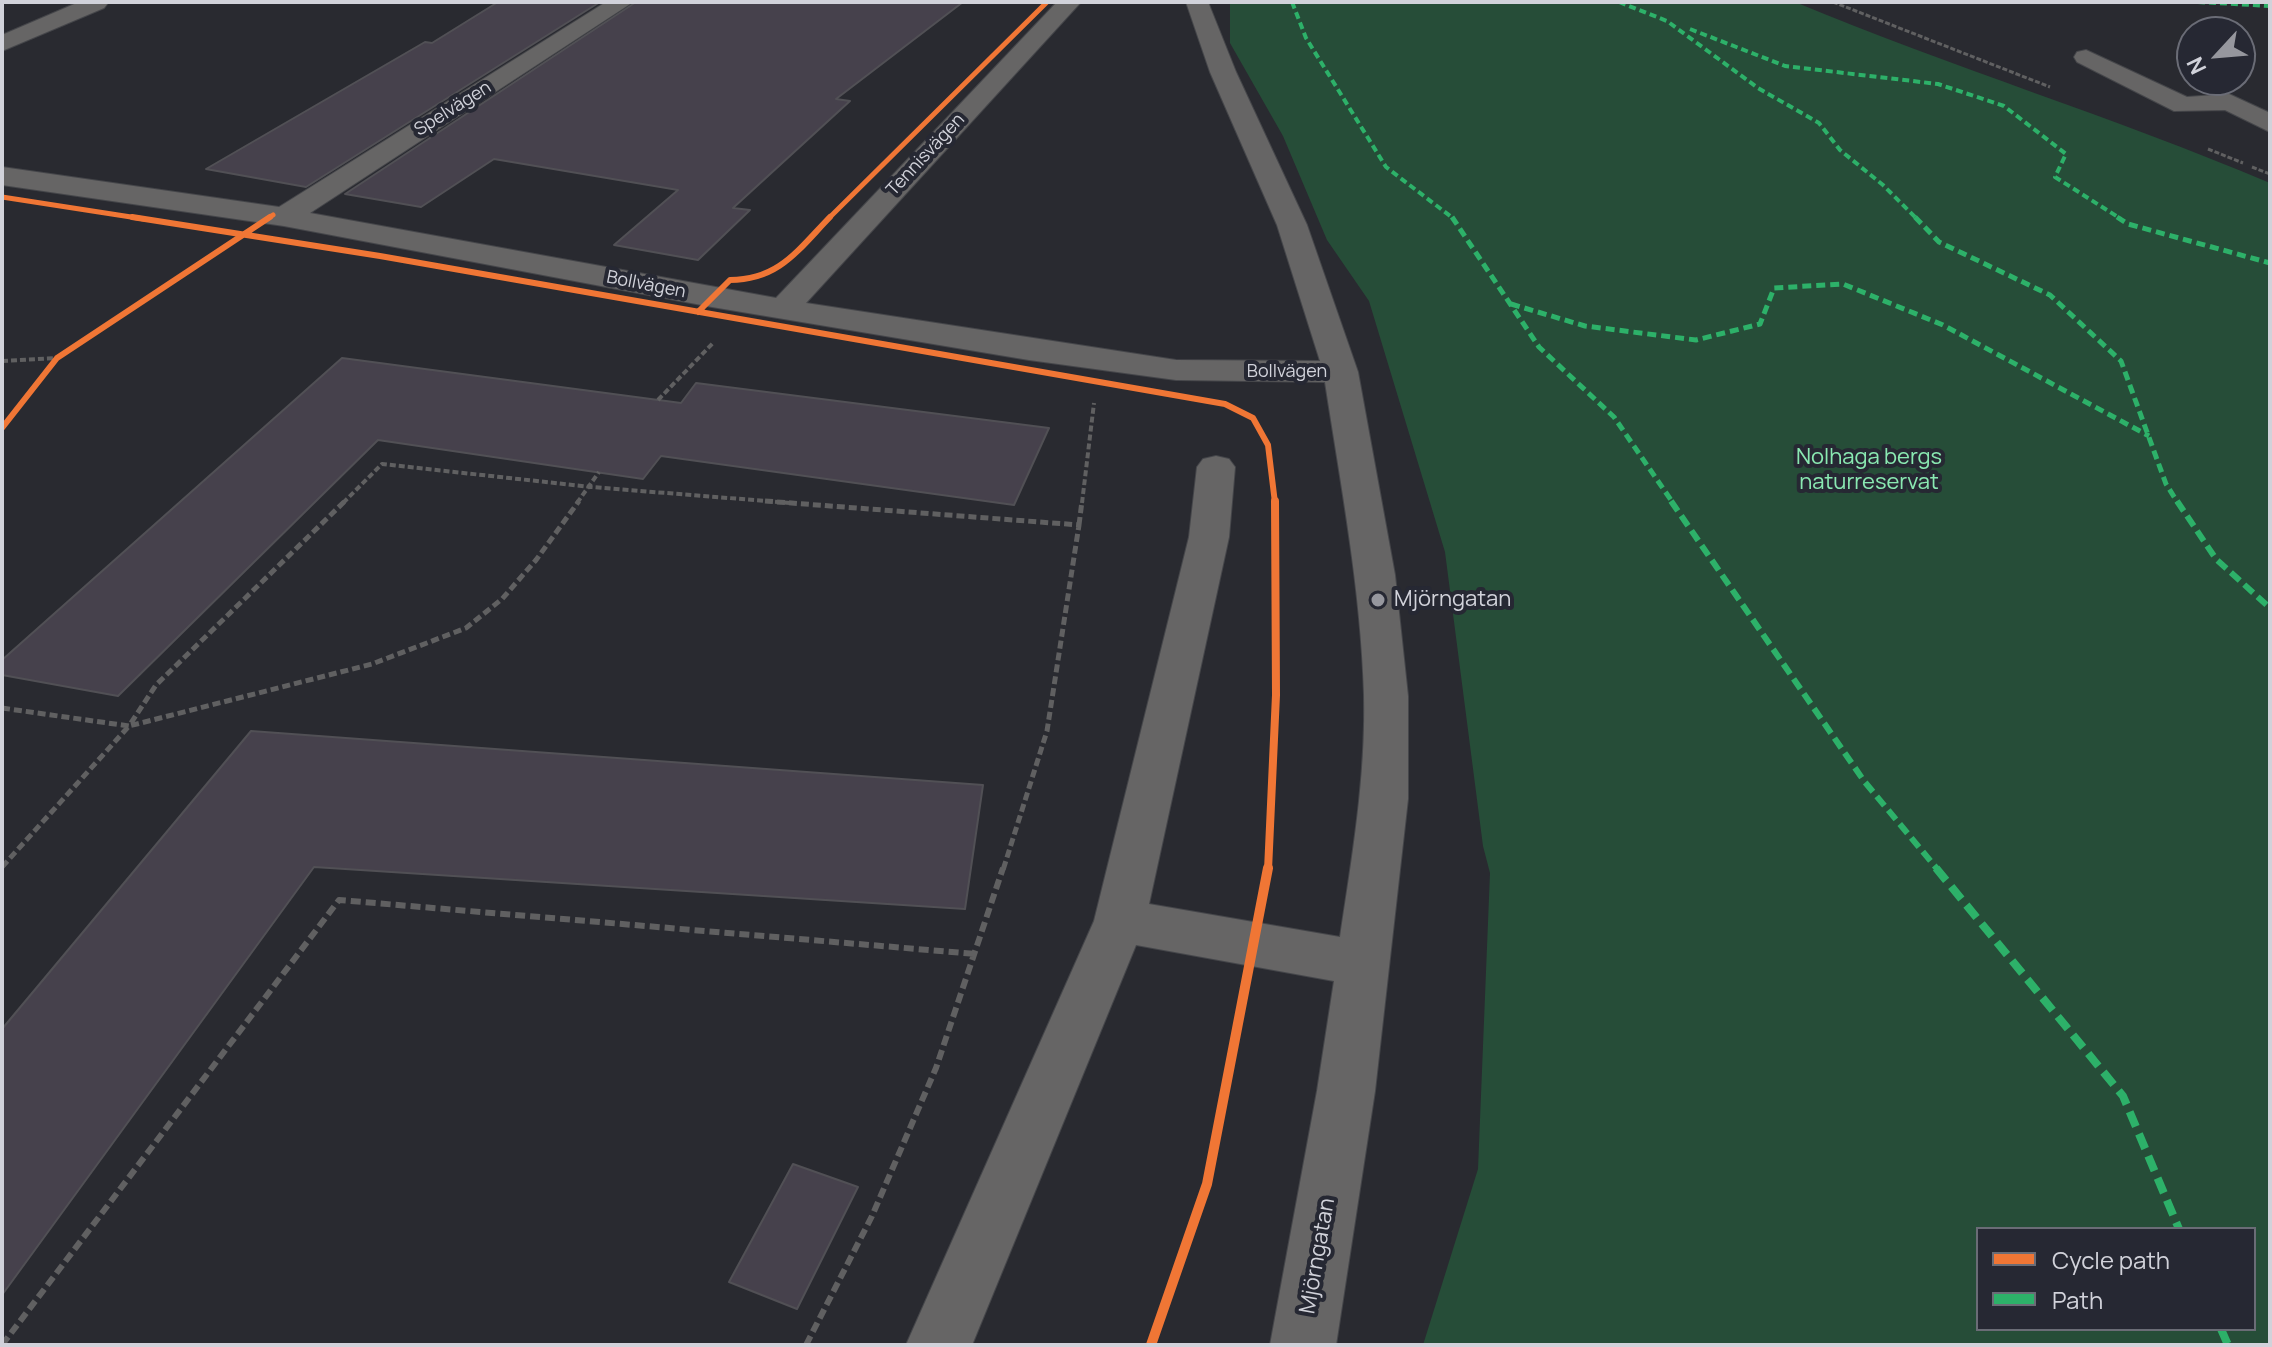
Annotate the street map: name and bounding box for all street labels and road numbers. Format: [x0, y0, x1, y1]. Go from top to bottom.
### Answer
street label: Spelvägen [411, 77, 495, 141]
street label: Tennisvägen [882, 109, 970, 201]
street label: Bollvägen [605, 267, 687, 303]
street label: Bollvägen [1247, 361, 1327, 383]
street label: Mjörngatan [1295, 1196, 1341, 1316]

